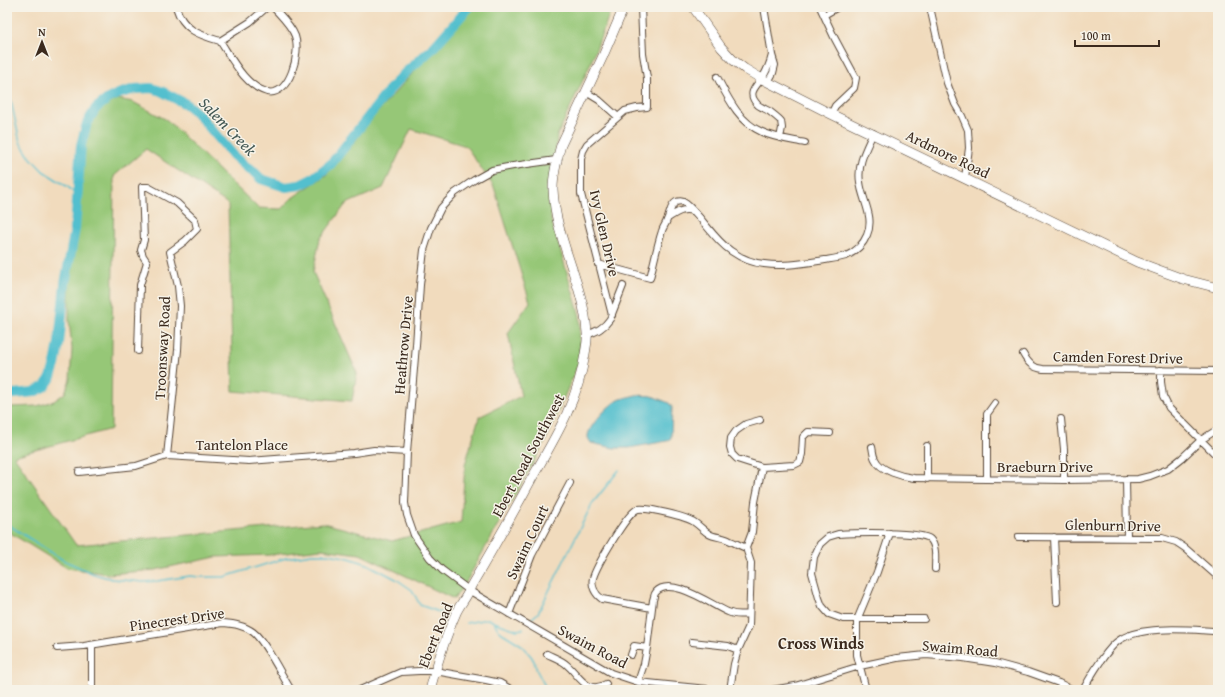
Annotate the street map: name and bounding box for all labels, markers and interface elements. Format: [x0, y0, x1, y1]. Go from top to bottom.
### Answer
north arrow [22, 22, 62, 62]
scale bar [1075, 22, 1159, 48]
text: N [38, 24, 46, 40]
text: 100 m [1081, 27, 1111, 44]
water label: Salem Creek [194, 91, 263, 161]
street label: Ardmore Road [903, 125, 993, 183]
street label: Ivy Glen Drive [585, 188, 625, 278]
street label: Heathrow Drive [388, 295, 418, 395]
street label: Troonsway Road [149, 296, 175, 400]
street label: Camden Forest Drive [1053, 345, 1183, 369]
street label: Ebert Road Southwest [486, 389, 570, 521]
street label: Tantelon Place [196, 434, 288, 455]
street label: Braeburn Drive [997, 456, 1093, 477]
street label: Swaim Court [501, 501, 554, 583]
street label: Glenburn Drive [1065, 514, 1161, 536]
street label: Ebert Road [412, 599, 458, 671]
street label: Pinecrest Drive [128, 602, 226, 636]
street label: Swaim Road [555, 619, 631, 673]
district label: Cross Winds [778, 631, 864, 655]
street label: Swaim Road [921, 634, 999, 662]

